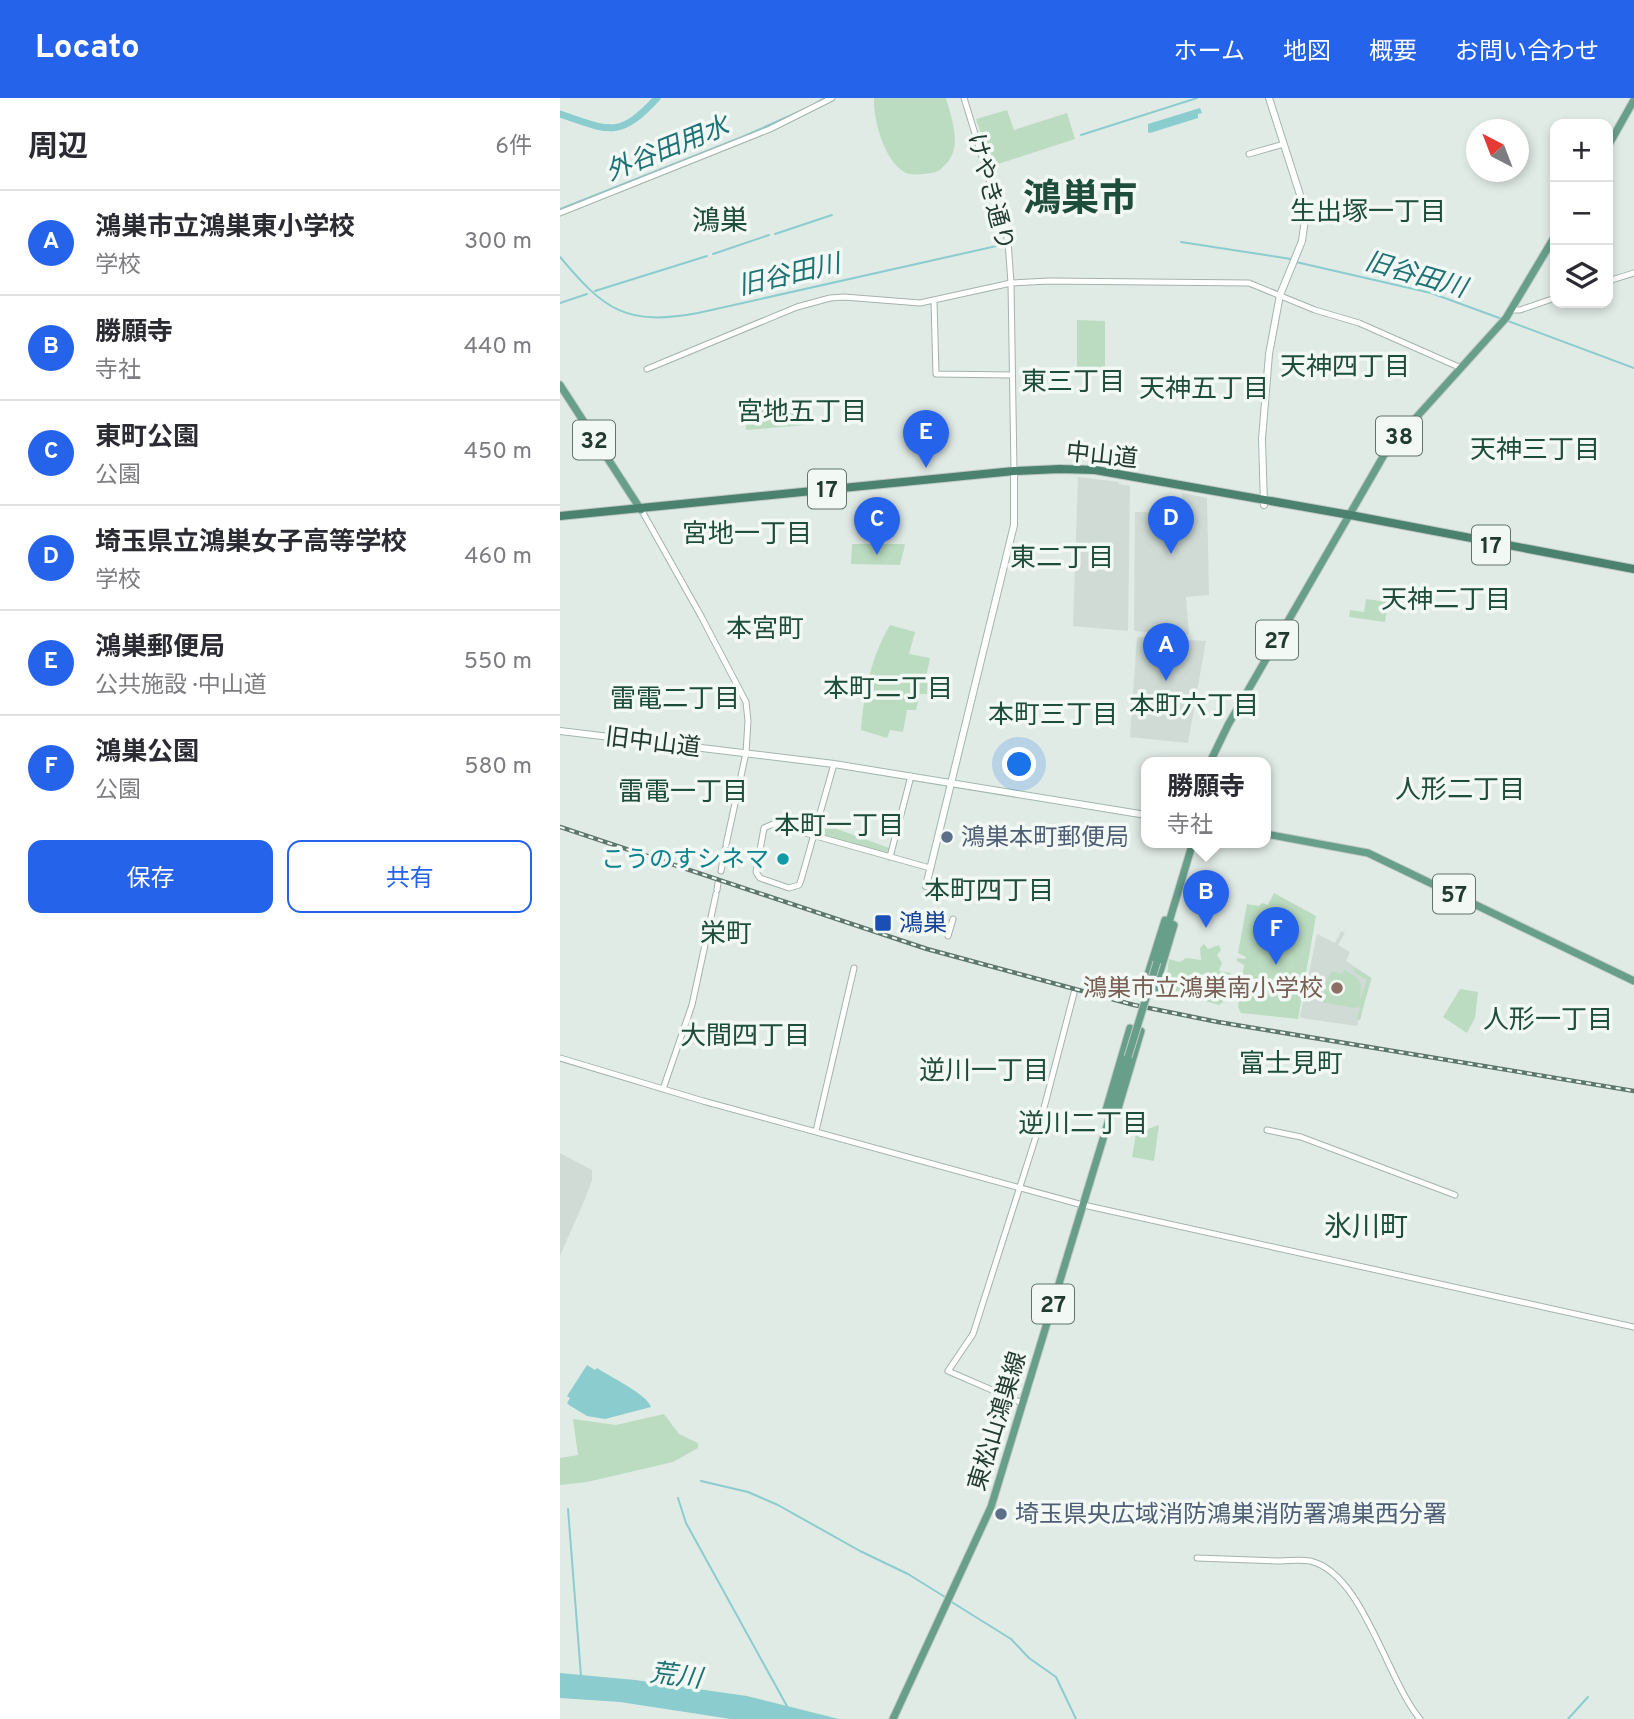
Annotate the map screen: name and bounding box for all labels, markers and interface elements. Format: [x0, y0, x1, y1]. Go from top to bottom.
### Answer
text: Locato [35, 28, 140, 70]
text: ホーム [1174, 38, 1245, 68]
text: 地図 [1283, 38, 1331, 68]
text: 概要 [1369, 38, 1417, 68]
text: お問い合わせ [1455, 38, 1599, 68]
water label: 外谷田用水 [601, 110, 737, 190]
north arrow [1466, 119, 1529, 182]
map controls [1550, 119, 1613, 308]
button: + [1550, 119, 1613, 182]
text: 周辺 [28, 130, 88, 167]
street label: けやき通り [959, 131, 1019, 254]
text: 6件 [495, 133, 532, 162]
district label: 鴻巣市 [1023, 177, 1137, 226]
button: − [1550, 182, 1613, 245]
district label: 生出塚一丁目 [1290, 197, 1446, 230]
district label: 鴻巣 [692, 205, 748, 241]
text: 鴻巣市立鴻巣東小学校 [95, 212, 355, 245]
text: A [43, 228, 59, 257]
text: 300 m [464, 228, 532, 257]
button: layers [1550, 245, 1613, 308]
water label: 旧谷田川 [1361, 246, 1473, 307]
water label: 旧谷田川 [735, 248, 847, 304]
text: 学校 [95, 252, 141, 281]
text: 勝願寺 [95, 317, 173, 350]
text: B [43, 333, 59, 362]
text: 440 m [464, 333, 532, 362]
district label: 天神四丁目 [1280, 352, 1410, 385]
text: 寺社 [95, 357, 141, 386]
district label: 東三丁目 [1021, 367, 1125, 400]
district label: 天神五丁目 [1139, 374, 1269, 407]
district label: 宮地五丁目 [737, 397, 867, 430]
pin: E [903, 410, 949, 468]
road number: 38 [1376, 416, 1422, 456]
road number: 32 [573, 420, 615, 460]
text: 東町公園 [95, 422, 199, 455]
district label: 天神三丁目 [1470, 435, 1600, 468]
text: C [44, 438, 58, 467]
text: 450 m [464, 438, 532, 467]
street label: 中山道 [1064, 438, 1139, 476]
text: 公園 [95, 462, 141, 491]
road number: 17 [808, 470, 846, 508]
pin: D [1148, 496, 1194, 554]
pin: C [854, 497, 900, 555]
district label: 宮地一丁目 [682, 519, 812, 552]
road number: 17 [1472, 526, 1510, 564]
text: 埼玉県立鴻巣女子高等学校 [95, 527, 407, 560]
text: D [43, 543, 59, 572]
text: 460 m [464, 543, 532, 572]
district label: 東二丁目 [1010, 543, 1114, 576]
text: 学校 [95, 567, 141, 596]
district label: 天神二丁目 [1381, 585, 1511, 618]
district label: 本宮町 [726, 614, 804, 647]
road number: 27 [1256, 620, 1298, 660]
pin: A [1143, 623, 1189, 681]
text: 鴻巣郵便局 [95, 632, 225, 665]
text: E [44, 648, 58, 677]
text: 550 m [464, 648, 532, 677]
text: 公共施設 · 中山道 [95, 672, 267, 701]
district label: 本町二丁目 [823, 674, 953, 707]
district label: 雷電二丁目 [610, 684, 740, 717]
district label: 本町六丁目 [1129, 691, 1259, 724]
district label: 本町三丁目 [988, 700, 1118, 733]
street label: 旧中山道 [603, 723, 702, 765]
text: 鴻巣公園 [95, 737, 199, 770]
your location [1002, 747, 1036, 781]
text: F [44, 753, 58, 782]
text: 580 m [464, 753, 532, 782]
popup [1141, 757, 1271, 848]
text: 勝願寺 [1167, 772, 1245, 805]
district label: 人形二丁目 [1395, 775, 1525, 808]
text: 公園 [95, 777, 141, 806]
district label: 雷電一丁目 [618, 777, 748, 810]
district label: 本町一丁目 [774, 811, 904, 844]
text: 寺社 [1167, 812, 1213, 841]
place label: 鴻巣本町郵便局 [961, 824, 1129, 854]
marker: 鴻巣本町郵便局 [939, 829, 955, 845]
button: 保存 [28, 840, 273, 913]
button: 共有 [287, 840, 532, 913]
place label: こうのすシネマ [601, 846, 769, 876]
marker: こうのすシネマ [775, 851, 791, 867]
pin: B [1183, 870, 1229, 928]
road number: 57 [1433, 874, 1475, 914]
district label: 本町四丁目 [924, 876, 1054, 909]
pin: F [1253, 907, 1299, 965]
place label: 鴻巣 [899, 910, 947, 940]
marker: 鴻巣 [873, 913, 893, 933]
district label: 栄町 [700, 919, 752, 952]
place label: 鴻巣市立鴻巣南小学校 [1083, 975, 1323, 1005]
marker: 鴻巣市立鴻巣南小学校 [1329, 980, 1345, 996]
district label: 人形一丁目 [1483, 1005, 1613, 1038]
district label: 大間四丁目 [680, 1021, 810, 1054]
district label: 富士見町 [1239, 1049, 1343, 1082]
district label: 逆川一丁目 [919, 1056, 1049, 1089]
district label: 逆川二丁目 [1018, 1109, 1148, 1142]
district label: 氷川町 [1324, 1211, 1408, 1247]
road number: 27 [1032, 1284, 1074, 1324]
street label: 東松山鴻巣線 [964, 1348, 1034, 1495]
place label: 埼玉県央広域消防鴻巣消防署鴻巣西分署 [1015, 1501, 1447, 1531]
marker: 埼玉県央広域消防鴻巣消防署鴻巣西分署 [993, 1506, 1009, 1522]
water label: 荒川 [648, 1658, 706, 1697]

